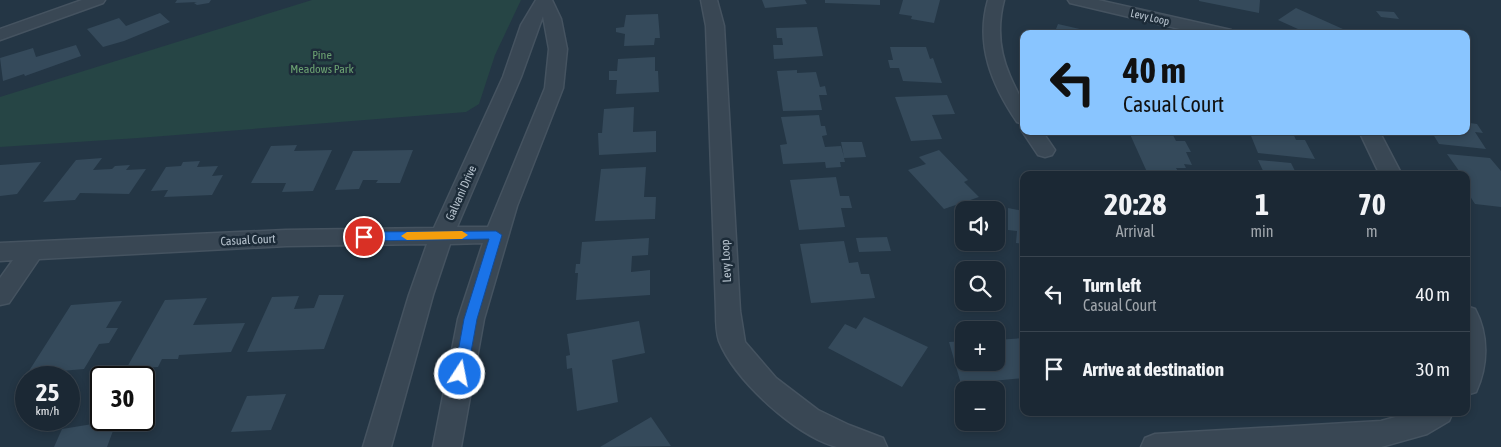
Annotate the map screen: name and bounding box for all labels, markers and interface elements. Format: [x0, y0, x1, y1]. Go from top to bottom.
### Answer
street label: Levy Loop [1129, 7, 1171, 27]
park label: Pine Meadows Park [290, 48, 354, 76]
icon: left [1040, 50, 1105, 115]
text: 40 m [1123, 50, 1186, 90]
text: Casual Court [1123, 91, 1224, 117]
street label: Galvani Drive [443, 163, 479, 223]
text: 20:28 [1104, 187, 1166, 221]
text: 1 [1255, 187, 1269, 221]
text: 70 [1358, 187, 1386, 221]
map controls [955, 201, 1005, 431]
button: sound [955, 201, 1005, 251]
pin [343, 216, 385, 258]
text: Arrival [1116, 222, 1155, 240]
text: min [1251, 222, 1274, 240]
text: m [1366, 222, 1378, 240]
icon: arrive [350, 223, 378, 251]
street label: Casual Court [220, 232, 276, 248]
street label: Levy Loop [718, 239, 734, 283]
button: search [955, 261, 1005, 311]
text: Turn left [1083, 274, 1141, 296]
icon: left [1040, 280, 1068, 308]
text: 40 m [1416, 283, 1450, 305]
text: Casual Court [1083, 296, 1157, 314]
button: + [955, 321, 1005, 371]
position arrow [433, 347, 485, 399]
icon: arrive [1040, 355, 1068, 383]
text: Arrive at destination [1083, 358, 1224, 380]
text: 30 m [1416, 358, 1450, 380]
speed limit sign: 30 [90, 366, 155, 431]
text: 25 [36, 378, 59, 406]
button: − [955, 381, 1005, 431]
text: km/h [36, 404, 59, 418]

